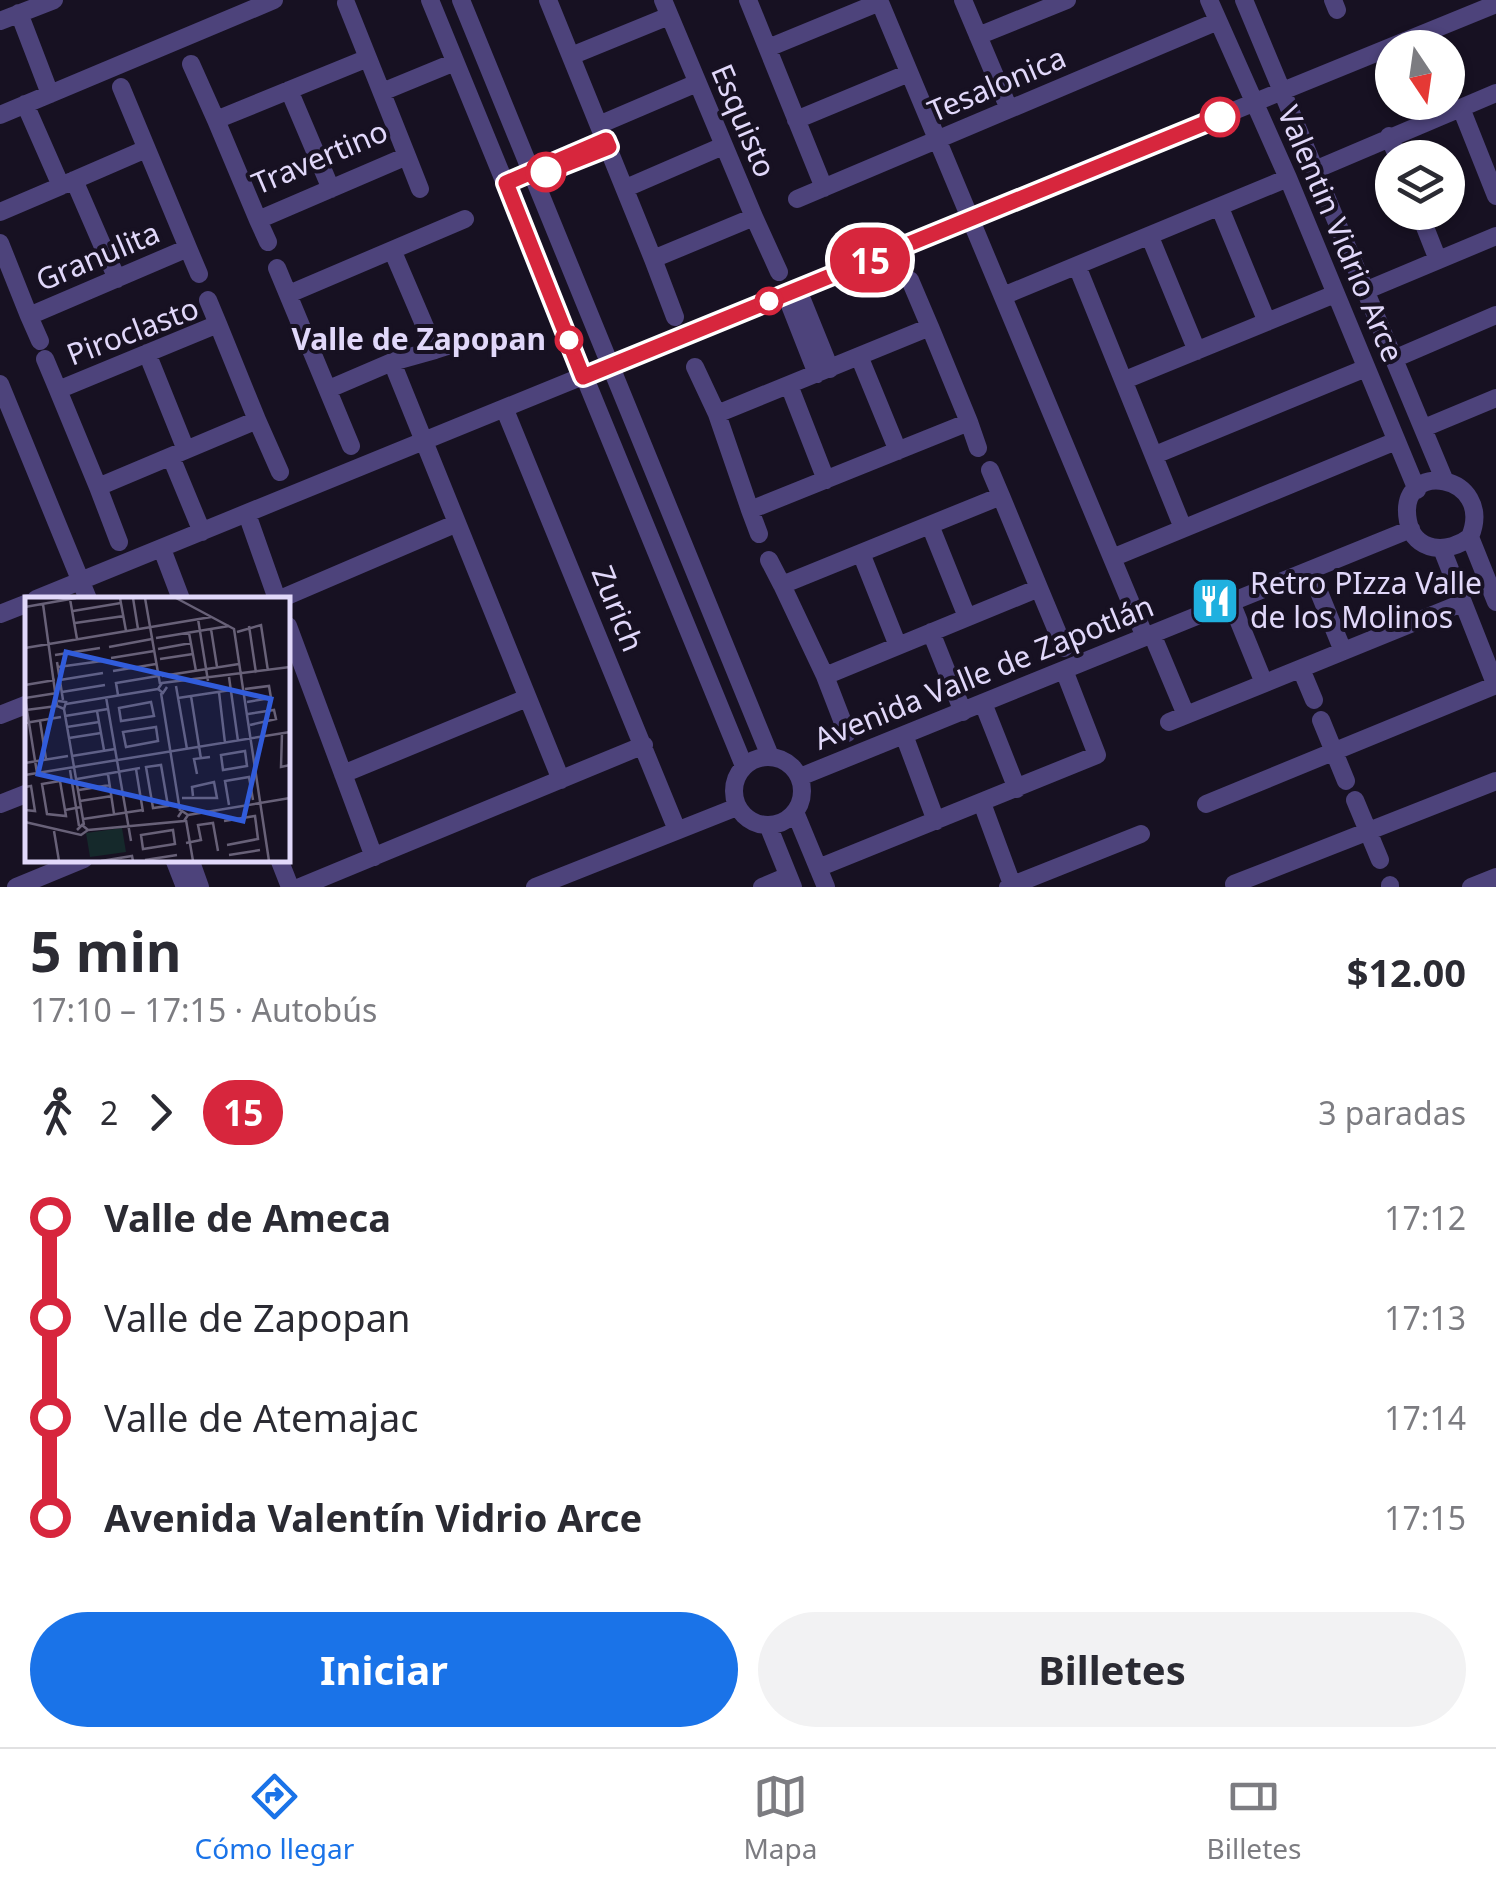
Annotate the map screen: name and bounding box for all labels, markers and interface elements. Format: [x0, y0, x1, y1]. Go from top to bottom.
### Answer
north arrow [1375, 30, 1465, 120]
map controls [1375, 30, 1465, 230]
street label: Tesalonica [921, 36, 1072, 131]
street label: Esquisto [702, 58, 787, 183]
unlabelled marker [1201, 98, 1239, 136]
street label: Valentin Vidrio Arce [1269, 99, 1414, 368]
street label: Travertino [245, 110, 394, 204]
button: layers [1375, 140, 1465, 230]
unlabelled marker [527, 153, 565, 191]
street label: Granulita [29, 211, 166, 300]
line badge: 15 [825, 228, 915, 292]
text: 15 [850, 237, 890, 284]
street label: Piroclasto [61, 287, 204, 374]
unlabelled marker [756, 288, 782, 314]
place label: Valle de Zapopan [291, 318, 546, 359]
marker: Valle de Zapopan [556, 327, 582, 353]
street label: Zurich [583, 560, 654, 657]
place label: Retro PIzza Valle de los Molinos [1250, 562, 1482, 637]
restaurant icon: Retro PIzza Valle de los Molinos [1189, 575, 1241, 627]
street label: Avenida Valle de Zapotlán [808, 585, 1159, 759]
inset map [25, 597, 290, 862]
text: 5 min [30, 913, 182, 988]
text: $12.00 [1347, 946, 1466, 998]
text: 17:10 – 17:15 · Autobús [30, 988, 377, 1031]
icon: walk [30, 1085, 85, 1140]
icon: forward [133, 1085, 188, 1140]
text: 15 [223, 1089, 263, 1136]
text: 2 [100, 1091, 118, 1134]
text: 3 paradas [1318, 1091, 1466, 1134]
text: Valle de Ameca [104, 1191, 391, 1243]
text: 17:12 [1384, 1196, 1466, 1239]
text: Valle de Zapopan [104, 1291, 411, 1343]
text: 17:13 [1384, 1296, 1466, 1339]
text: Valle de Atemajac [104, 1391, 419, 1443]
text: 17:14 [1384, 1396, 1466, 1439]
text: Avenida Valentín Vidrio Arce [104, 1491, 642, 1543]
text: 17:15 [1384, 1496, 1466, 1539]
button: Iniciar [30, 1612, 738, 1727]
button: Billetes [758, 1612, 1466, 1727]
tab: Cómo llegar [195, 1769, 354, 1867]
tab: Mapa [743, 1769, 817, 1867]
tab: Billetes [1206, 1769, 1301, 1867]

